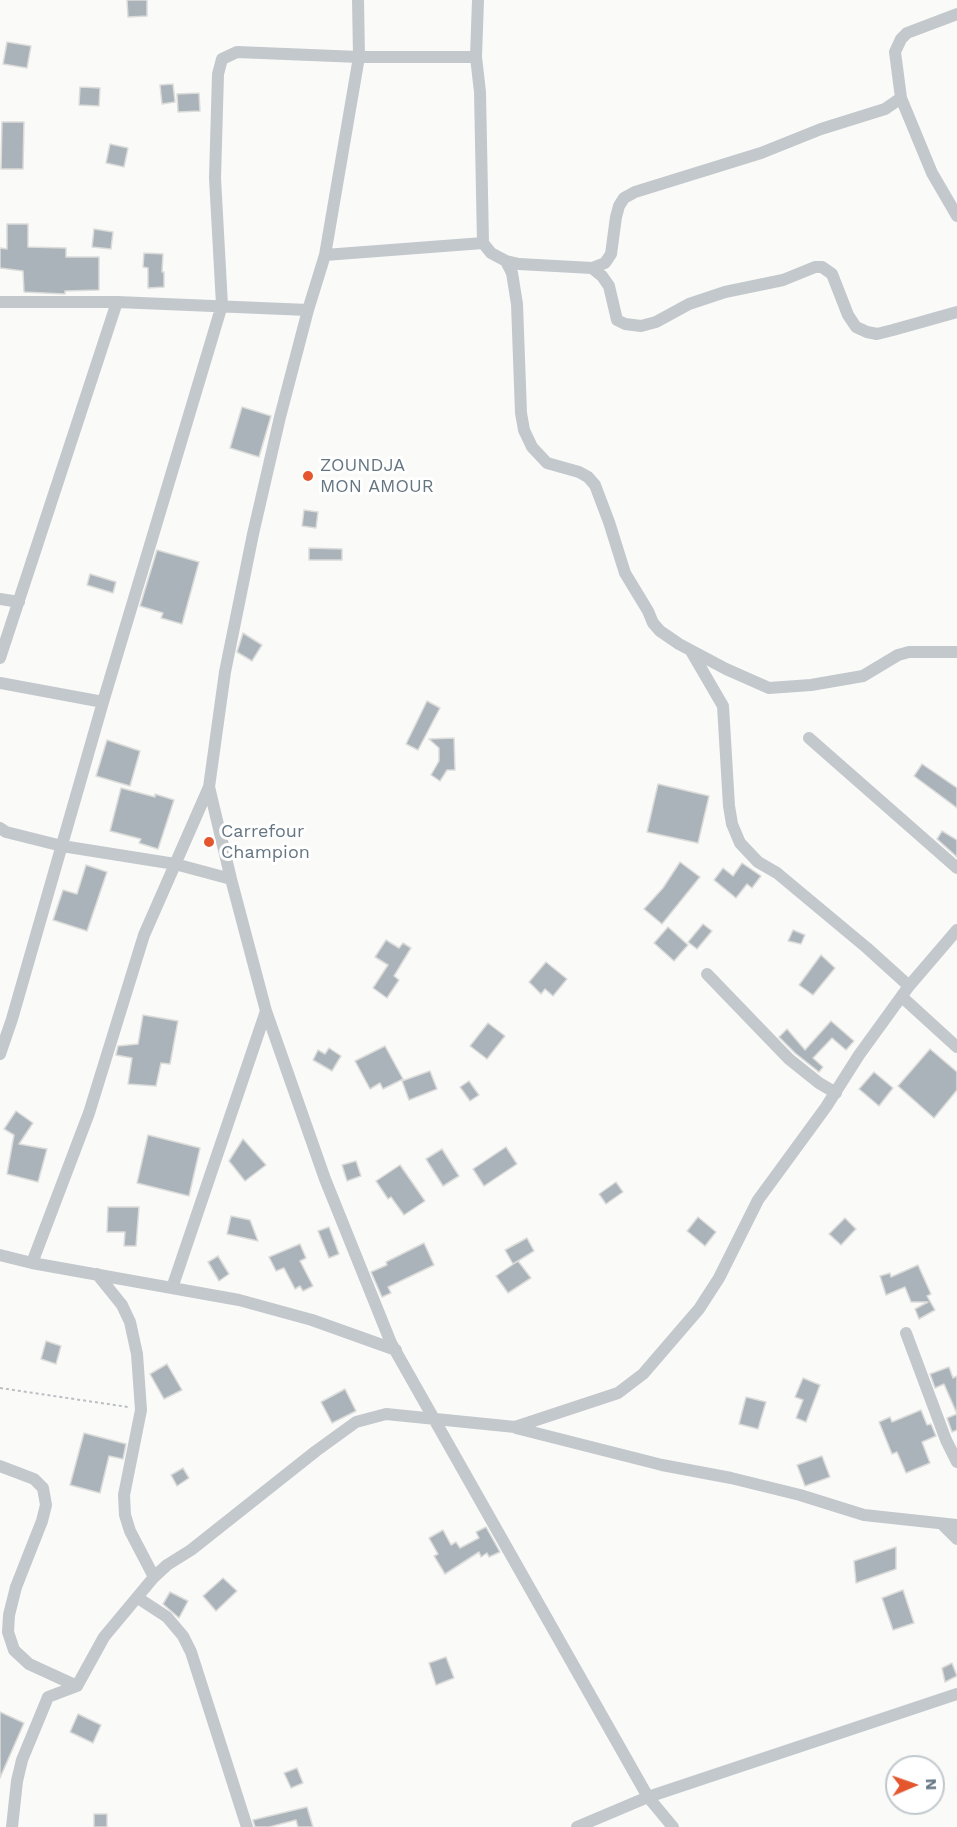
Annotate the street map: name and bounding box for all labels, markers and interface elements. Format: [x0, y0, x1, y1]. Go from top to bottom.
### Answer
place label: ZOUNDJA MON AMOUR [320, 455, 434, 498]
marker: ZOUNDJA MON AMOUR [301, 469, 315, 483]
place label: Carrefour Champion [221, 821, 310, 864]
marker: Carrefour Champion [202, 835, 216, 849]
north arrow [885, 1755, 945, 1815]
text: N [922, 1778, 941, 1791]

